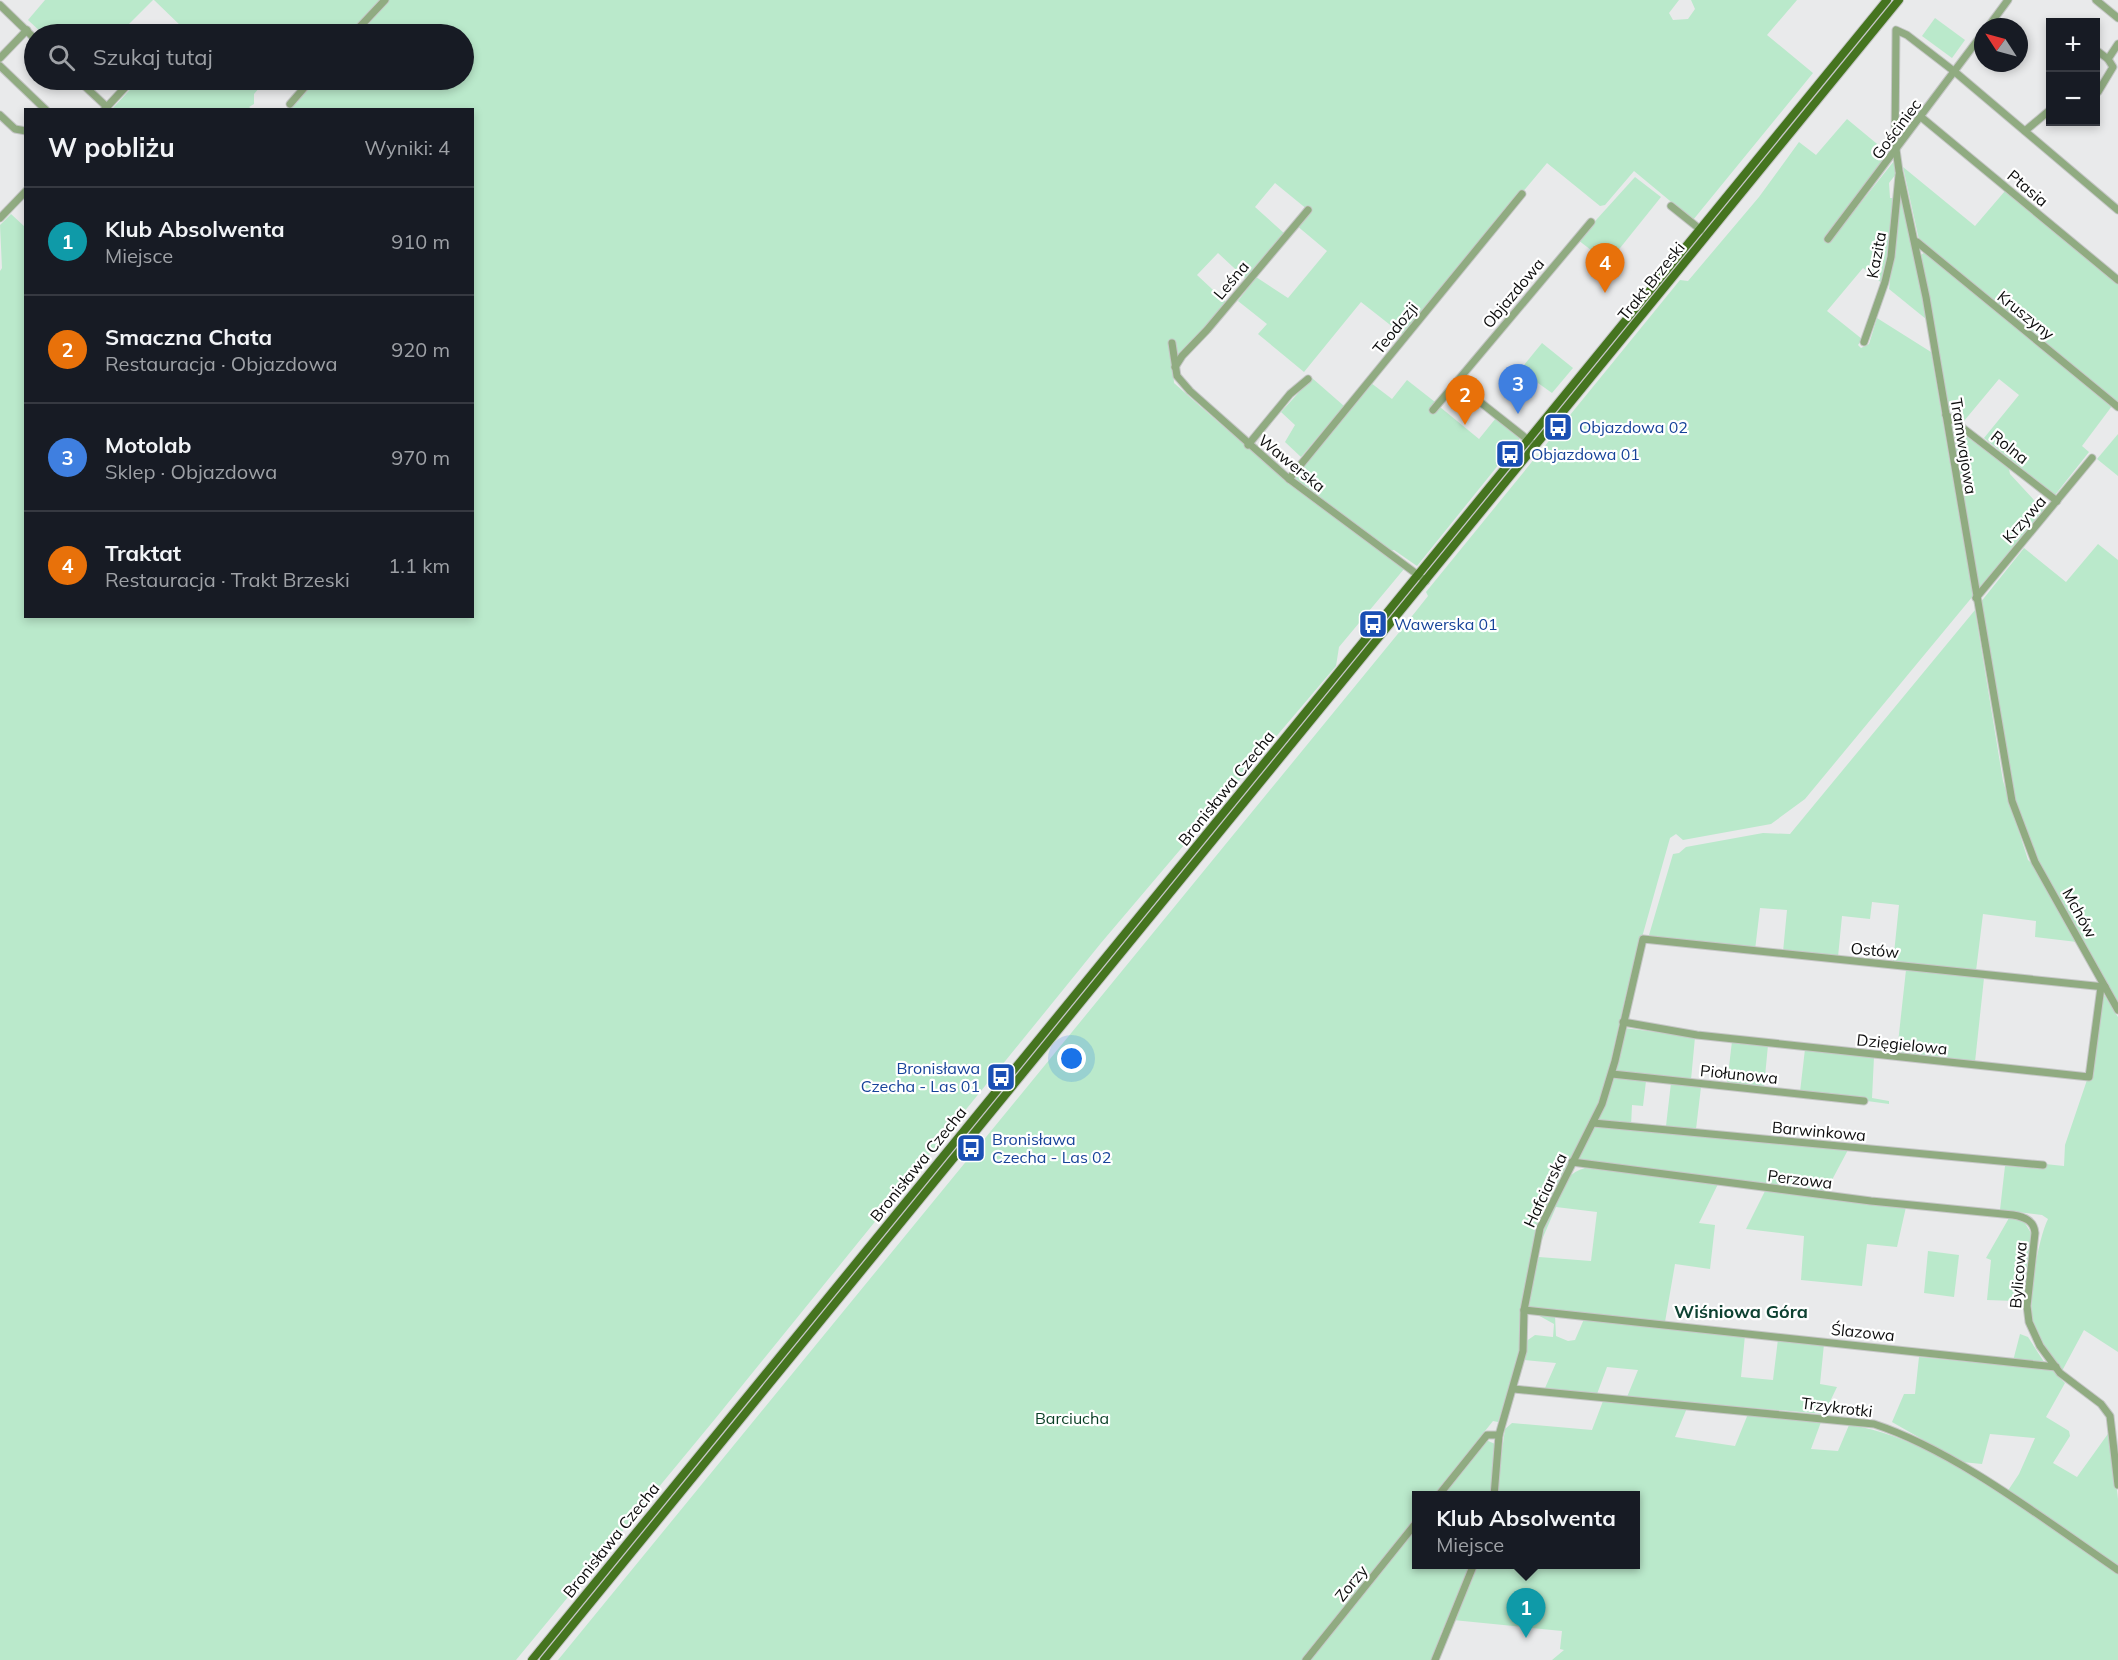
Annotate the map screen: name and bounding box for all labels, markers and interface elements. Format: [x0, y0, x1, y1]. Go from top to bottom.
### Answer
north arrow [1974, 18, 2028, 72]
map controls [2046, 18, 2100, 126]
button: + [2046, 18, 2100, 72]
search box [24, 24, 474, 90]
icon: search [45, 41, 78, 74]
text: Szukaj tutaj [93, 43, 213, 71]
button: − [2046, 72, 2100, 126]
street label: Gościniec [1867, 95, 1925, 163]
text: W pobliżu [48, 131, 175, 164]
text: Wyniki: 4 [364, 135, 450, 160]
street label: Ptasia [2004, 165, 2052, 211]
text: Klub Absolwenta [105, 215, 285, 243]
text: 1 [62, 229, 74, 254]
text: 910 m [391, 229, 450, 254]
street label: Kazita [1862, 230, 1890, 280]
street label: Trakt Brzeski [1613, 238, 1689, 324]
text: Miejsce [105, 243, 173, 268]
pin: 4 [1586, 244, 1624, 293]
street label: Objazdowa [1478, 254, 1548, 332]
street label: Leśna [1209, 257, 1253, 303]
street label: Kruszyny [1993, 286, 2059, 344]
street label: Teodozji [1368, 298, 1422, 358]
text: Smaczna Chata [105, 323, 272, 351]
text: 2 [62, 337, 74, 362]
text: 920 m [391, 337, 450, 362]
text: Restauracja · Objazdowa [105, 351, 338, 376]
pin: 3 [1498, 364, 1538, 414]
pin: 2 [1446, 376, 1484, 425]
street label: Tramwajowa [1947, 396, 1981, 496]
bus stop icon: Objazdowa 02 [1542, 411, 1574, 443]
place label: Objazdowa 02 [1579, 417, 1688, 437]
street label: Rolna [1987, 426, 2033, 468]
street label: Wawerska [1254, 430, 1330, 496]
text: Motolab [105, 431, 191, 459]
bus stop icon: Objazdowa 01 [1494, 438, 1526, 470]
place label: Objazdowa 01 [1531, 444, 1640, 464]
text: 3 [62, 445, 74, 470]
text: 970 m [391, 445, 450, 470]
text: Sklep · Objazdowa [105, 459, 277, 484]
street label: Krzywa [1998, 491, 2050, 547]
text: Traktat [105, 539, 181, 567]
text: 4 [62, 553, 74, 578]
text: 1.1 km [388, 553, 450, 578]
text: Restauracja · Trakt Brzeski [105, 567, 350, 592]
bus stop icon: Wawerska 01 [1357, 608, 1389, 640]
place label: Wawerska 01 [1394, 614, 1498, 634]
street label: Bronisława Czecha [1174, 726, 1278, 850]
street label: Mchów [2058, 885, 2102, 942]
street label: Ostów [1850, 938, 1900, 962]
street label: Dzięgielowa [1856, 1029, 1948, 1059]
your location [1057, 1044, 1086, 1073]
place label: Bronisława Czecha - Las 01 [861, 1058, 980, 1096]
street label: Piołunowa [1699, 1060, 1779, 1088]
bus stop icon: Bronisława Czecha - Las 01 [985, 1061, 1017, 1093]
street label: Bronisława Czecha [866, 1102, 970, 1226]
street label: Barwinkowa [1771, 1117, 1867, 1145]
place label: Bronisława Czecha - Las 02 [992, 1129, 1111, 1167]
bus stop icon: Bronisława Czecha - Las 02 [955, 1132, 987, 1164]
street label: Hafciarska [1519, 1150, 1571, 1230]
street label: Perzowa [1766, 1165, 1834, 1193]
street label: Bylicowa [2005, 1241, 2031, 1309]
district label: Wiśniowa Góra [1674, 1300, 1808, 1323]
street label: Ślazowa [1830, 1319, 1896, 1345]
street label: Trzykrotki [1800, 1393, 1874, 1421]
park label: Barciucha [1035, 1408, 1109, 1428]
street label: Bronisława Czecha [559, 1478, 663, 1602]
popup [1412, 1491, 1640, 1569]
text: Klub Absolwenta [1436, 1504, 1616, 1532]
text: Miejsce [1436, 1532, 1504, 1557]
street label: Zorzy [1330, 1560, 1372, 1605]
pin: 1 [1506, 1588, 1546, 1638]

